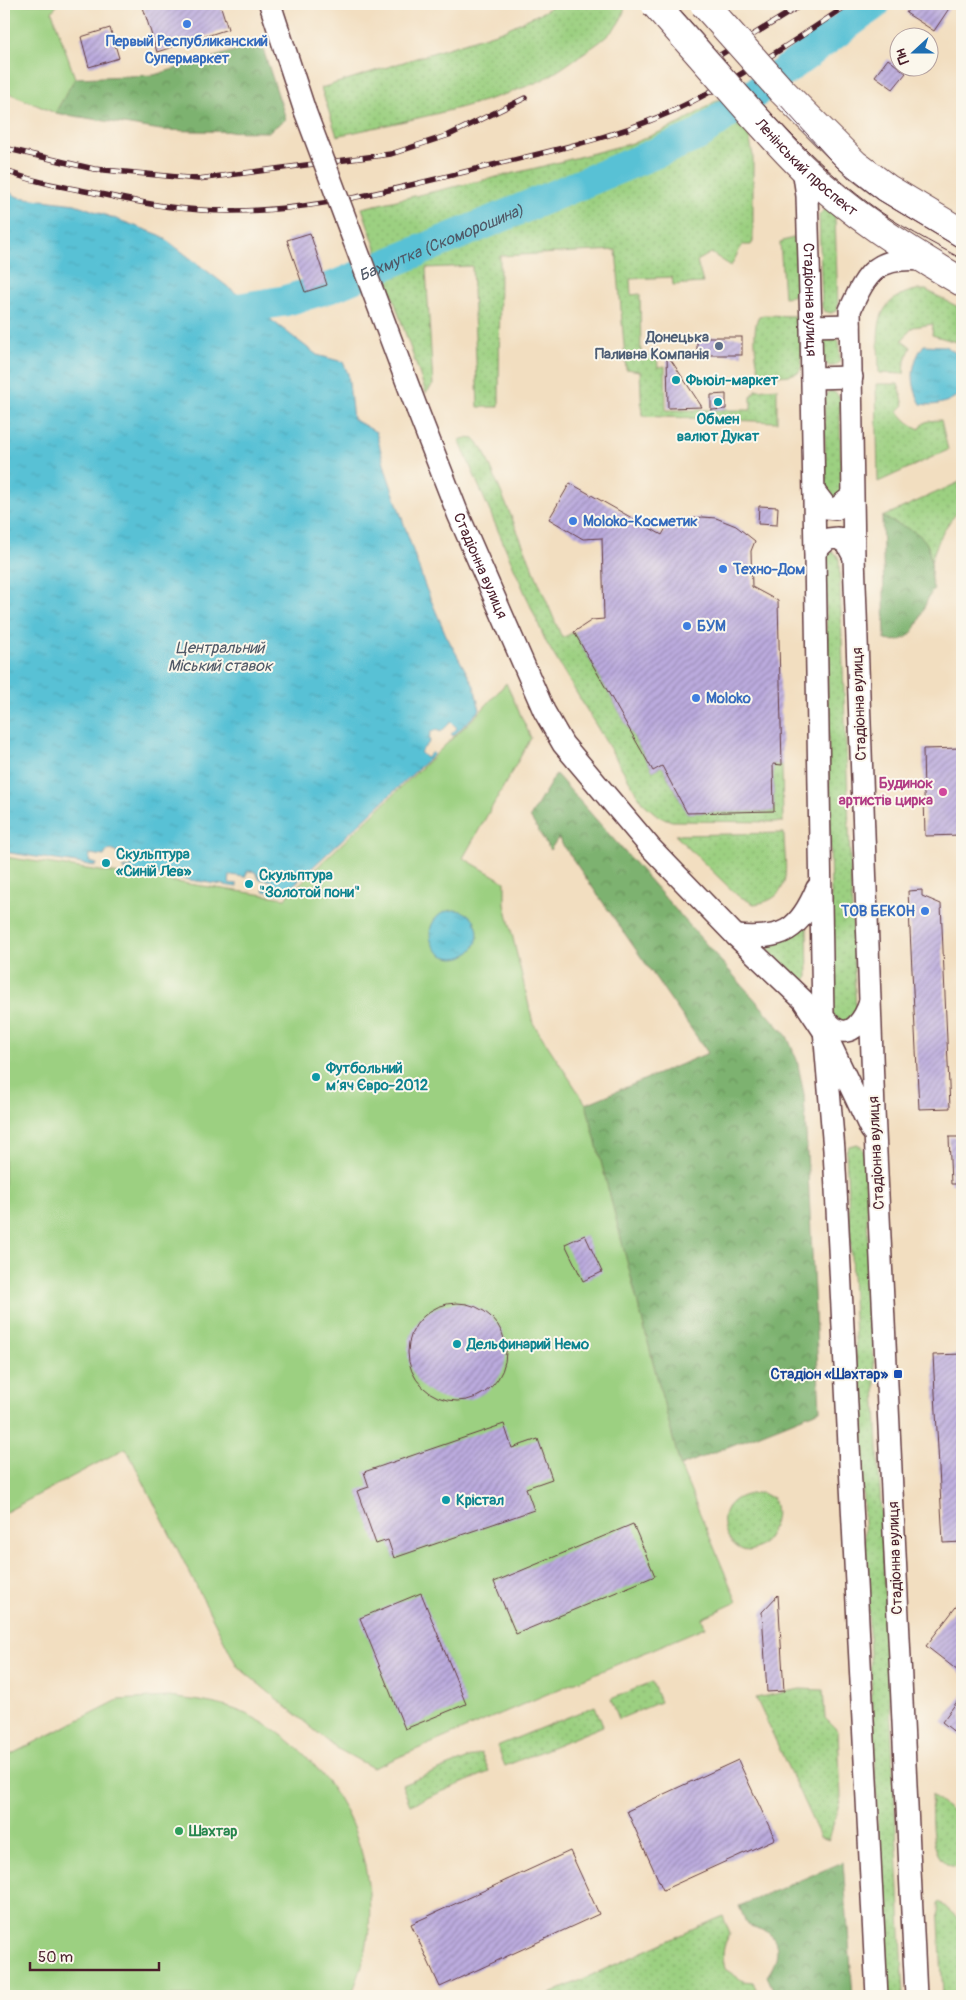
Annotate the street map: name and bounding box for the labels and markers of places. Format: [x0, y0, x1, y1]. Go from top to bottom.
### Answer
marker: Первый Республиканский Супермаркет [181, 18, 193, 30]
place label: Первый Республиканский Супермаркет [106, 32, 268, 68]
place label: Донецька Паливна Компанія [595, 328, 709, 364]
marker: Донецька Паливна Компанія [713, 340, 725, 352]
place label: Фьюіл-маркет [685, 371, 779, 390]
marker: Фьюіл-маркет [670, 374, 682, 386]
marker: Обмен валют Дукат [712, 396, 724, 408]
place label: Обмен валют Дукат [677, 410, 760, 446]
place label: Moloko-Косметик [583, 512, 698, 531]
marker: Moloko-Косметик [567, 515, 579, 527]
place label: Техно-Дом [732, 560, 805, 579]
marker: Техно-Дом [717, 563, 729, 575]
place label: БУМ [697, 617, 726, 636]
marker: БУМ [681, 620, 693, 632]
place label: Moloko [706, 689, 751, 708]
marker: Moloko [690, 692, 702, 704]
place label: Будинок артистів цирка [839, 774, 933, 810]
marker: Будинок артистів цирка [937, 786, 949, 798]
place label: Скульптура «Синій Лев» [116, 845, 192, 881]
marker: Скульптура «Синій Лев» [100, 857, 112, 869]
place label: Скульптура "Золотой пони" [259, 866, 360, 902]
marker: Скульптура "Золотой пони" [243, 878, 255, 890]
place label: ТОВ БЕКОН [840, 902, 915, 921]
marker: ТОВ БЕКОН [919, 905, 931, 917]
place label: Футбольний мʼяч Євро-2012 [325, 1059, 428, 1095]
marker: Футбольний мʼяч Євро-2012 [310, 1071, 322, 1083]
place label: Дельфинарий Немо [466, 1335, 589, 1354]
marker: Дельфинарий Немо [451, 1338, 463, 1350]
place label: Стадіон «Шахтар» [770, 1365, 888, 1384]
marker: Стадіон «Шахтар» [892, 1368, 904, 1380]
place label: Крістал [456, 1491, 504, 1510]
marker: Крістал [440, 1494, 452, 1506]
place label: Шахтар [188, 1822, 237, 1841]
marker: Шахтар [173, 1825, 185, 1837]

